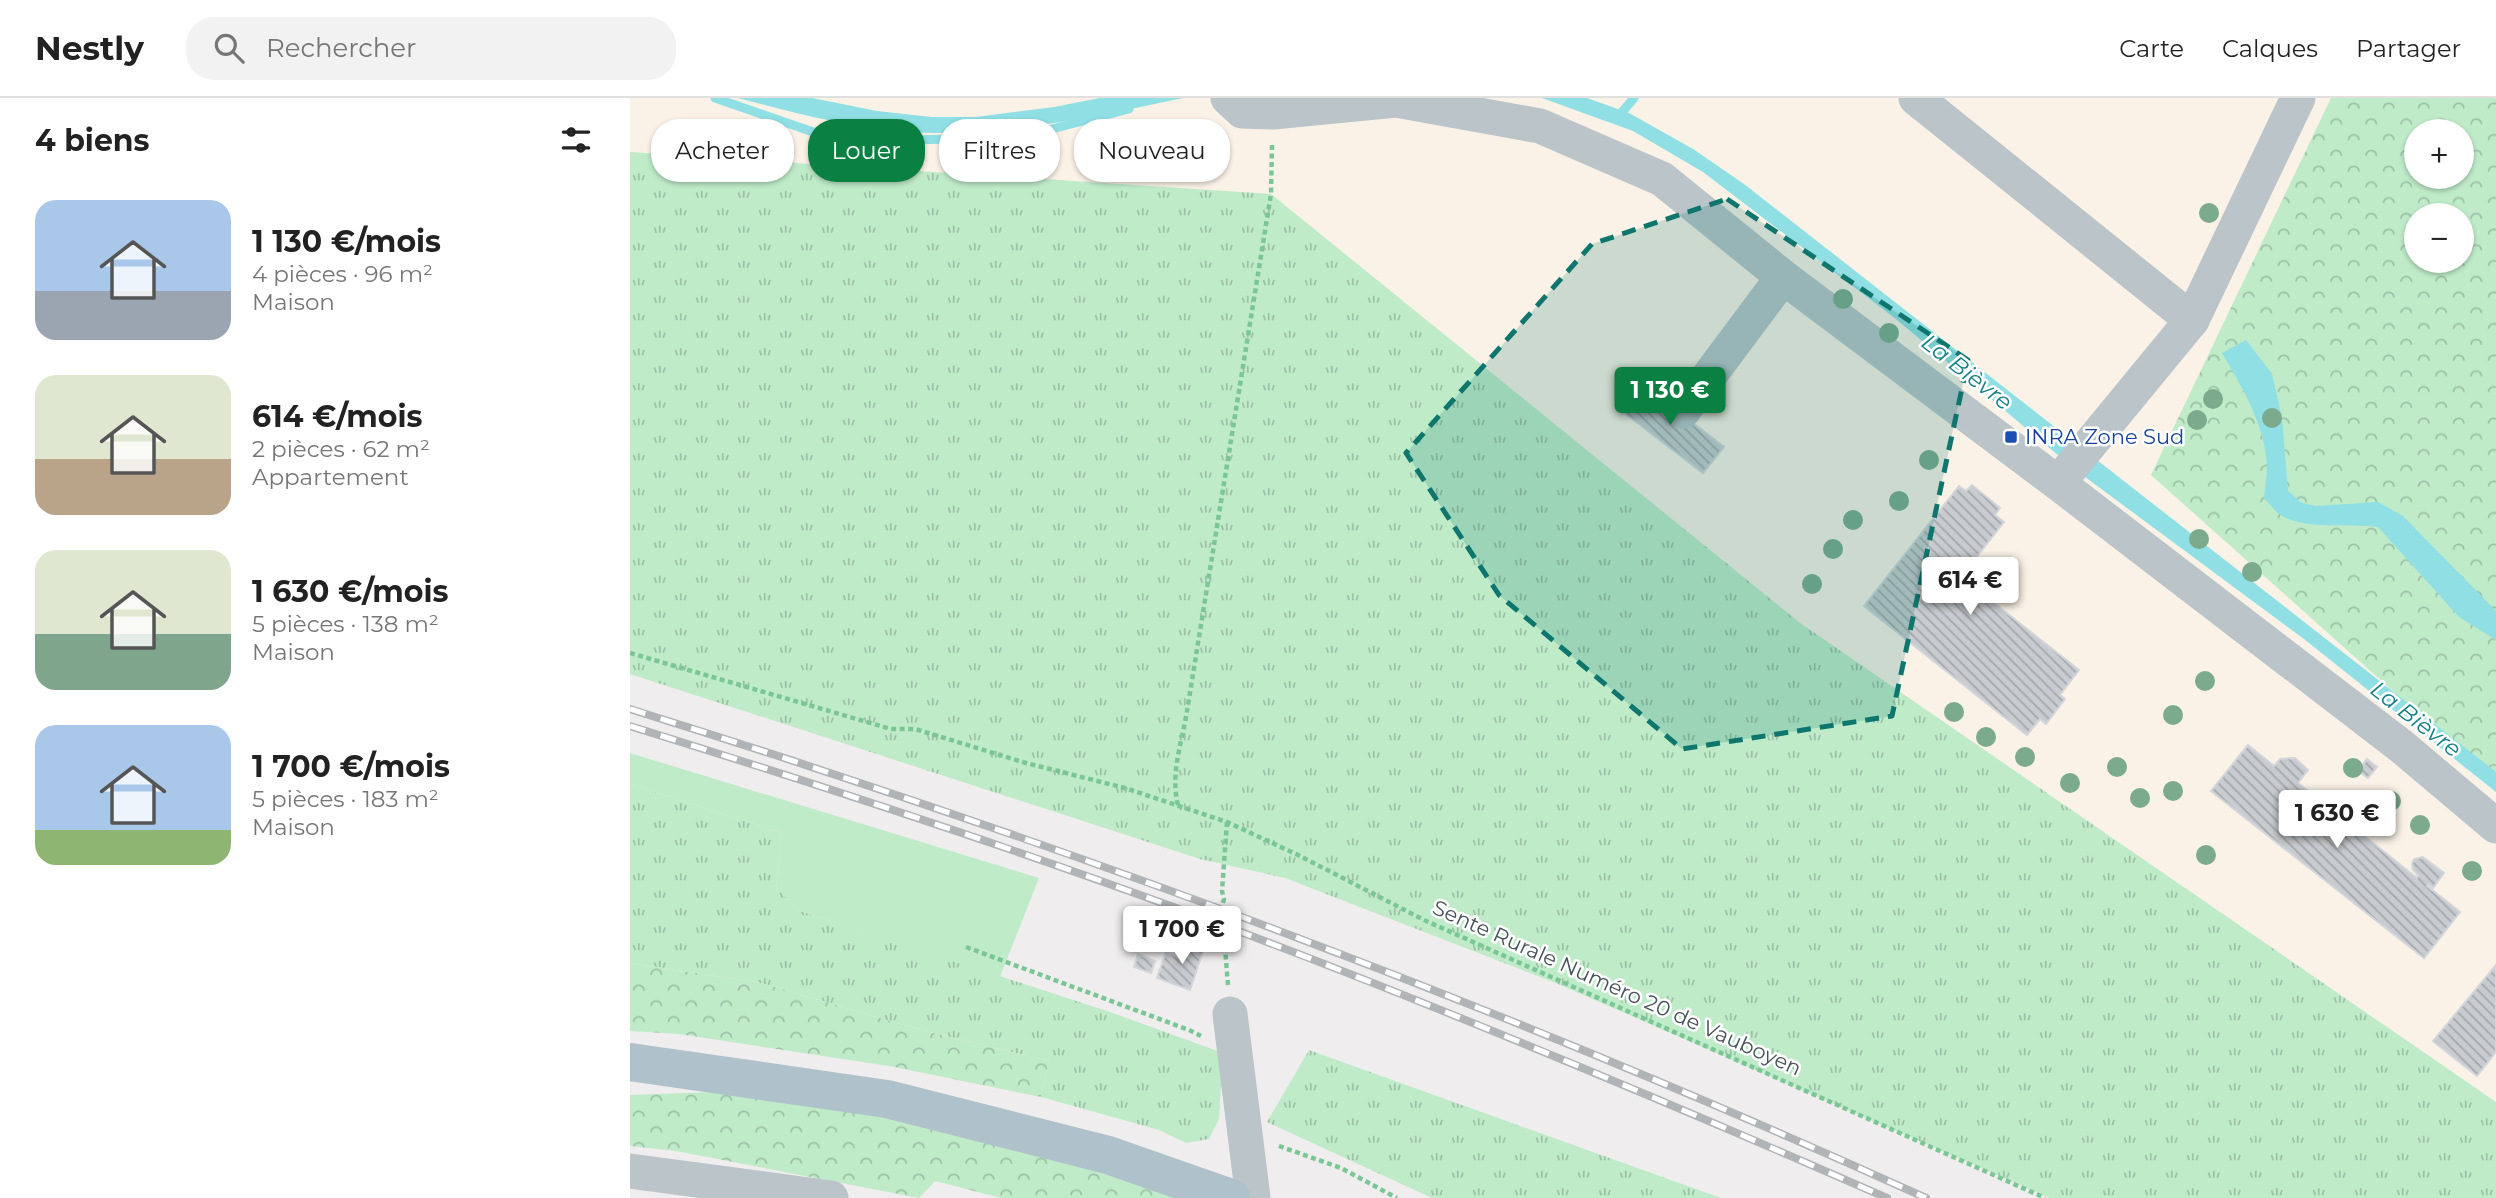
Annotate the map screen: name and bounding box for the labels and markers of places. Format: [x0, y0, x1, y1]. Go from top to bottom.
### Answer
pin: 1 130 € [1605, 368, 1735, 427]
place label: INRA Zone Sud [2025, 424, 2184, 449]
marker: INRA Zone Sud [2003, 429, 2019, 445]
pin: 614 € [1921, 558, 2019, 617]
pin: 1 630 € [2272, 790, 2402, 850]
pin: 1 700 € [1117, 906, 1247, 966]

